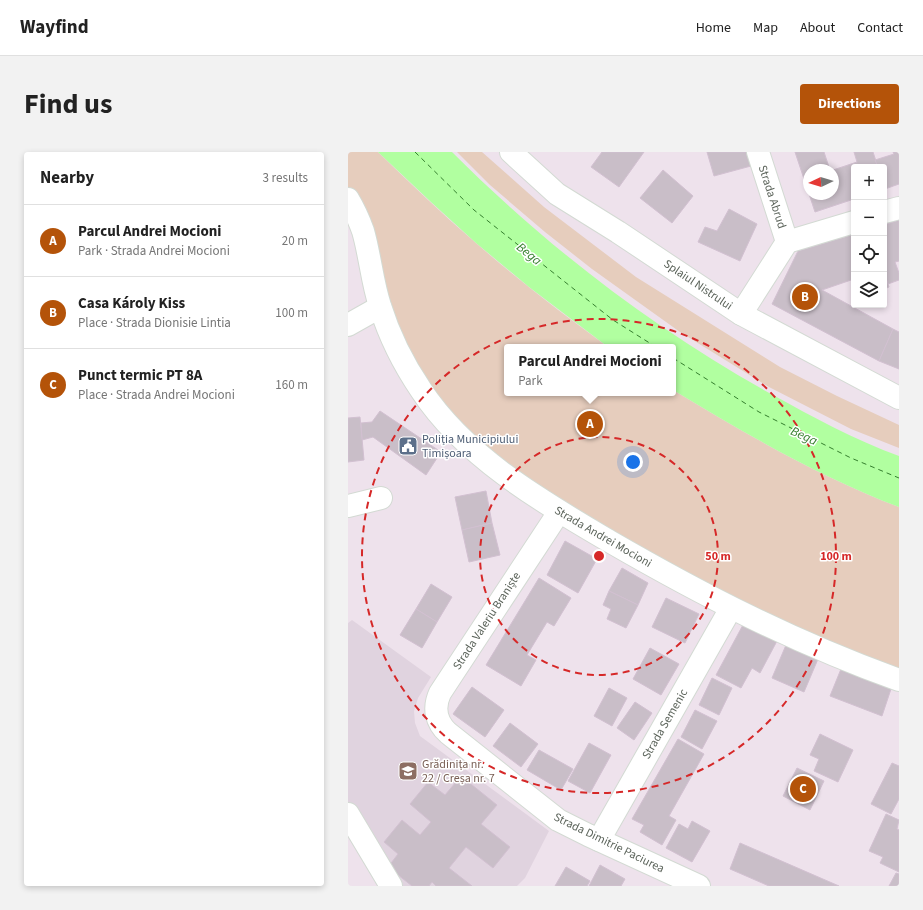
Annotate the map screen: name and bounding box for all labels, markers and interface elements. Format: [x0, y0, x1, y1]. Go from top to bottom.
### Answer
text: Wayfind [20, 14, 89, 41]
text: Home [696, 18, 731, 38]
text: Map [753, 18, 778, 38]
text: About [800, 18, 835, 38]
text: Contact [857, 18, 903, 38]
text: Find us [24, 84, 112, 124]
button: Directions [800, 84, 899, 124]
street label: Strada Abrud [754, 163, 790, 231]
north arrow [803, 164, 839, 200]
map controls [851, 164, 887, 308]
button: + [851, 164, 887, 200]
text: Nearby [40, 166, 94, 190]
text: 3 results [263, 169, 308, 187]
button: − [851, 200, 887, 236]
text: Parcul Andrei Mocioni [78, 221, 221, 242]
text: A [49, 232, 57, 250]
text: 20 m [282, 232, 308, 250]
button: locate [851, 236, 887, 272]
water label: Bega [513, 238, 545, 270]
text: Park · Strada Andrei Mocioni [78, 242, 230, 260]
street label: Splaiul Nistrului [660, 256, 736, 314]
button: layers [851, 272, 887, 308]
pin: B [792, 282, 818, 312]
text: Casa Károly Kiss [78, 293, 185, 314]
text: B [49, 304, 57, 322]
text: 100 m [275, 304, 308, 322]
text: Place · Strada Dionisie Lintia [78, 314, 231, 332]
popup [504, 344, 676, 396]
text: Parcul Andrei Mocioni [518, 351, 662, 372]
text: Punct termic PT 8A [78, 365, 202, 386]
text: Park [518, 372, 543, 390]
text: C [49, 376, 57, 394]
text: 160 m [275, 376, 308, 394]
text: Place · Strada Andrei Mocioni [78, 386, 235, 404]
pin: A [577, 409, 603, 439]
water label: Bega [788, 422, 820, 450]
place label: Poliția Municipiului Timișoara [422, 431, 518, 462]
public building icon: Poliția Municipiului Timișoara [397, 435, 419, 457]
your location [623, 452, 643, 472]
street label: Strada Andrei Mocioni [551, 502, 655, 572]
text: 50 m [705, 548, 731, 565]
text: 100 m [820, 548, 852, 565]
centre of rings [592, 549, 606, 563]
street label: Strada Valeriu Braniște [449, 569, 525, 673]
street label: Strada Semenic [638, 685, 692, 762]
place label: Grădinița nr. 22 / Creșa nr. 7 [422, 756, 495, 787]
school or university icon: Grădinița nr. 22 / Creșa nr. 7 [397, 760, 419, 782]
pin: C [790, 774, 816, 804]
street label: Strada Dimitrie Paciurea [551, 809, 667, 877]

